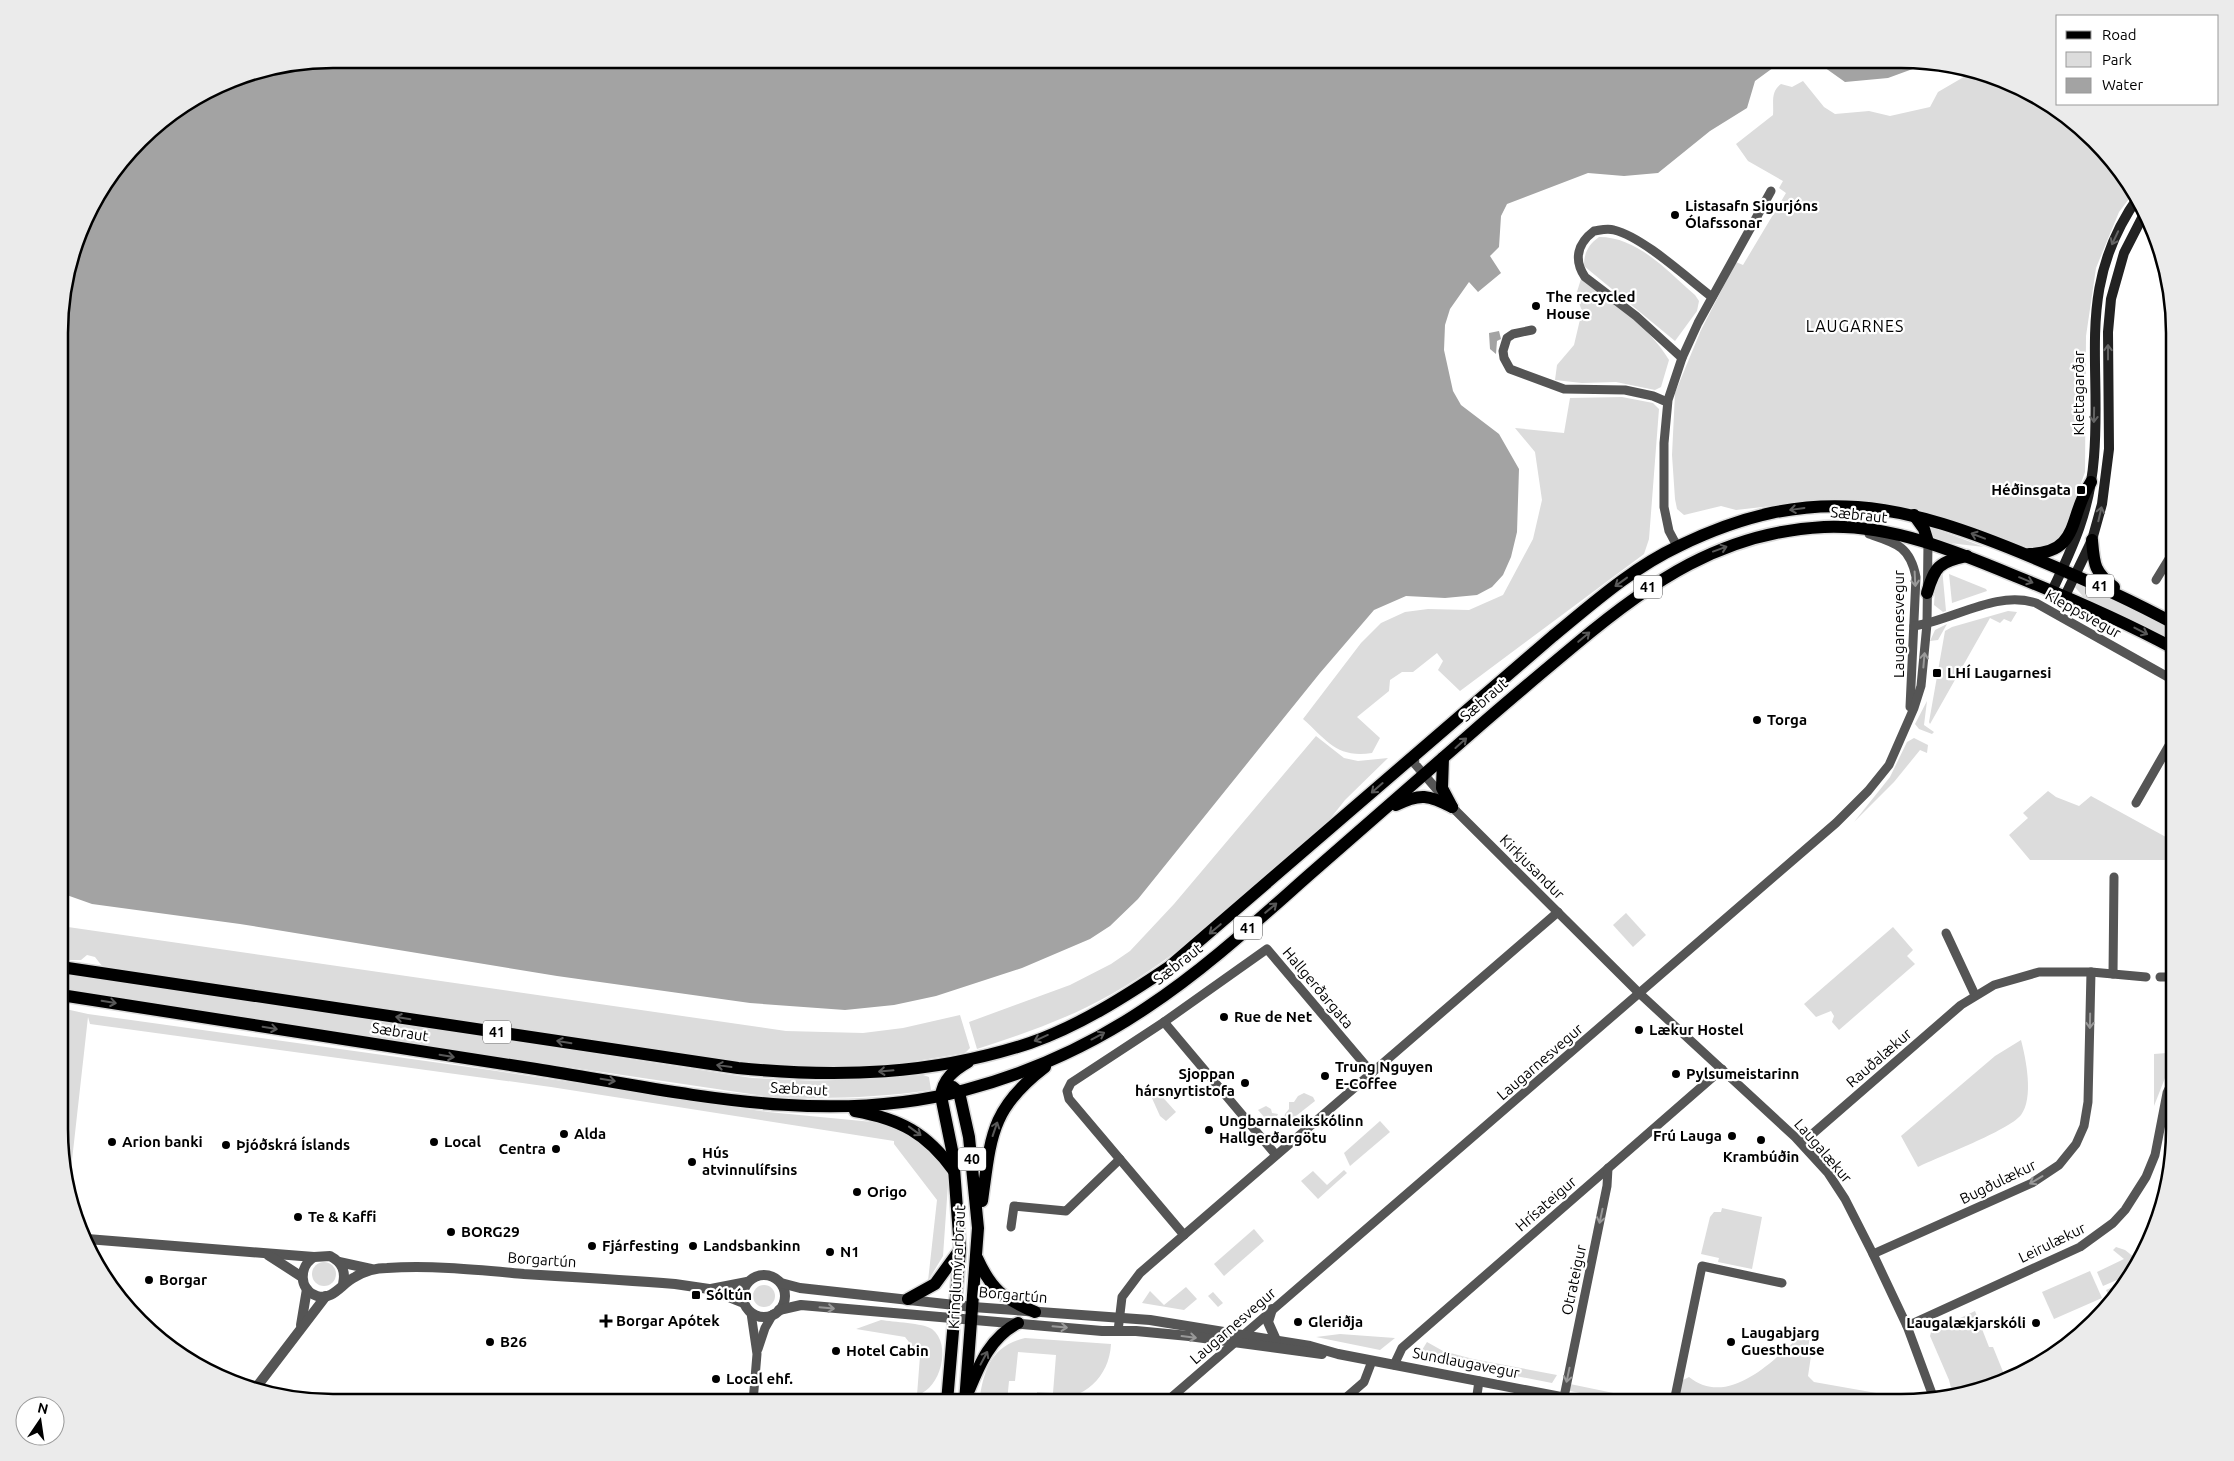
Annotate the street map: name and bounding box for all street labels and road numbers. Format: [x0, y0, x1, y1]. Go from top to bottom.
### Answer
street label: Klettagarðar [2070, 350, 2087, 435]
street label: Sæbraut [1830, 503, 1889, 526]
street label: Laugarnesvegur [1890, 570, 1907, 678]
road number: 41 [2086, 574, 2114, 598]
road number: 41 [1634, 576, 1662, 598]
street label: Kleppsvegur [2042, 586, 2124, 641]
street label: Sæbraut [1456, 674, 1511, 725]
street label: Kirkjusandur [1497, 831, 1568, 903]
road number: 41 [1234, 916, 1262, 940]
street label: Sæbraut [1150, 939, 1206, 988]
street label: Hallgerðargata [1280, 944, 1357, 1032]
street label: Sæbraut [370, 1019, 430, 1044]
road number: 41 [483, 1020, 511, 1044]
street label: Laugarnesvegur [1493, 1020, 1586, 1103]
street label: Rauðalækur [1843, 1025, 1915, 1090]
street label: Sæbraut [770, 1079, 828, 1098]
street label: Laugalækur [1791, 1115, 1856, 1186]
road number: 40 [958, 1148, 986, 1170]
street label: Bugðulækur [1957, 1156, 2039, 1207]
street label: Hrísateigur [1512, 1173, 1580, 1235]
street label: Kringlumýrarbraut [945, 1205, 968, 1329]
street label: Leirulækur [2016, 1219, 2088, 1266]
street label: Otrateigur [1558, 1243, 1589, 1317]
street label: Borgartún [507, 1249, 577, 1270]
street label: Borgartún [978, 1283, 1048, 1306]
street label: Laugarnesvegur [1186, 1284, 1279, 1367]
street label: Sundlaugavegur [1411, 1344, 1521, 1381]

